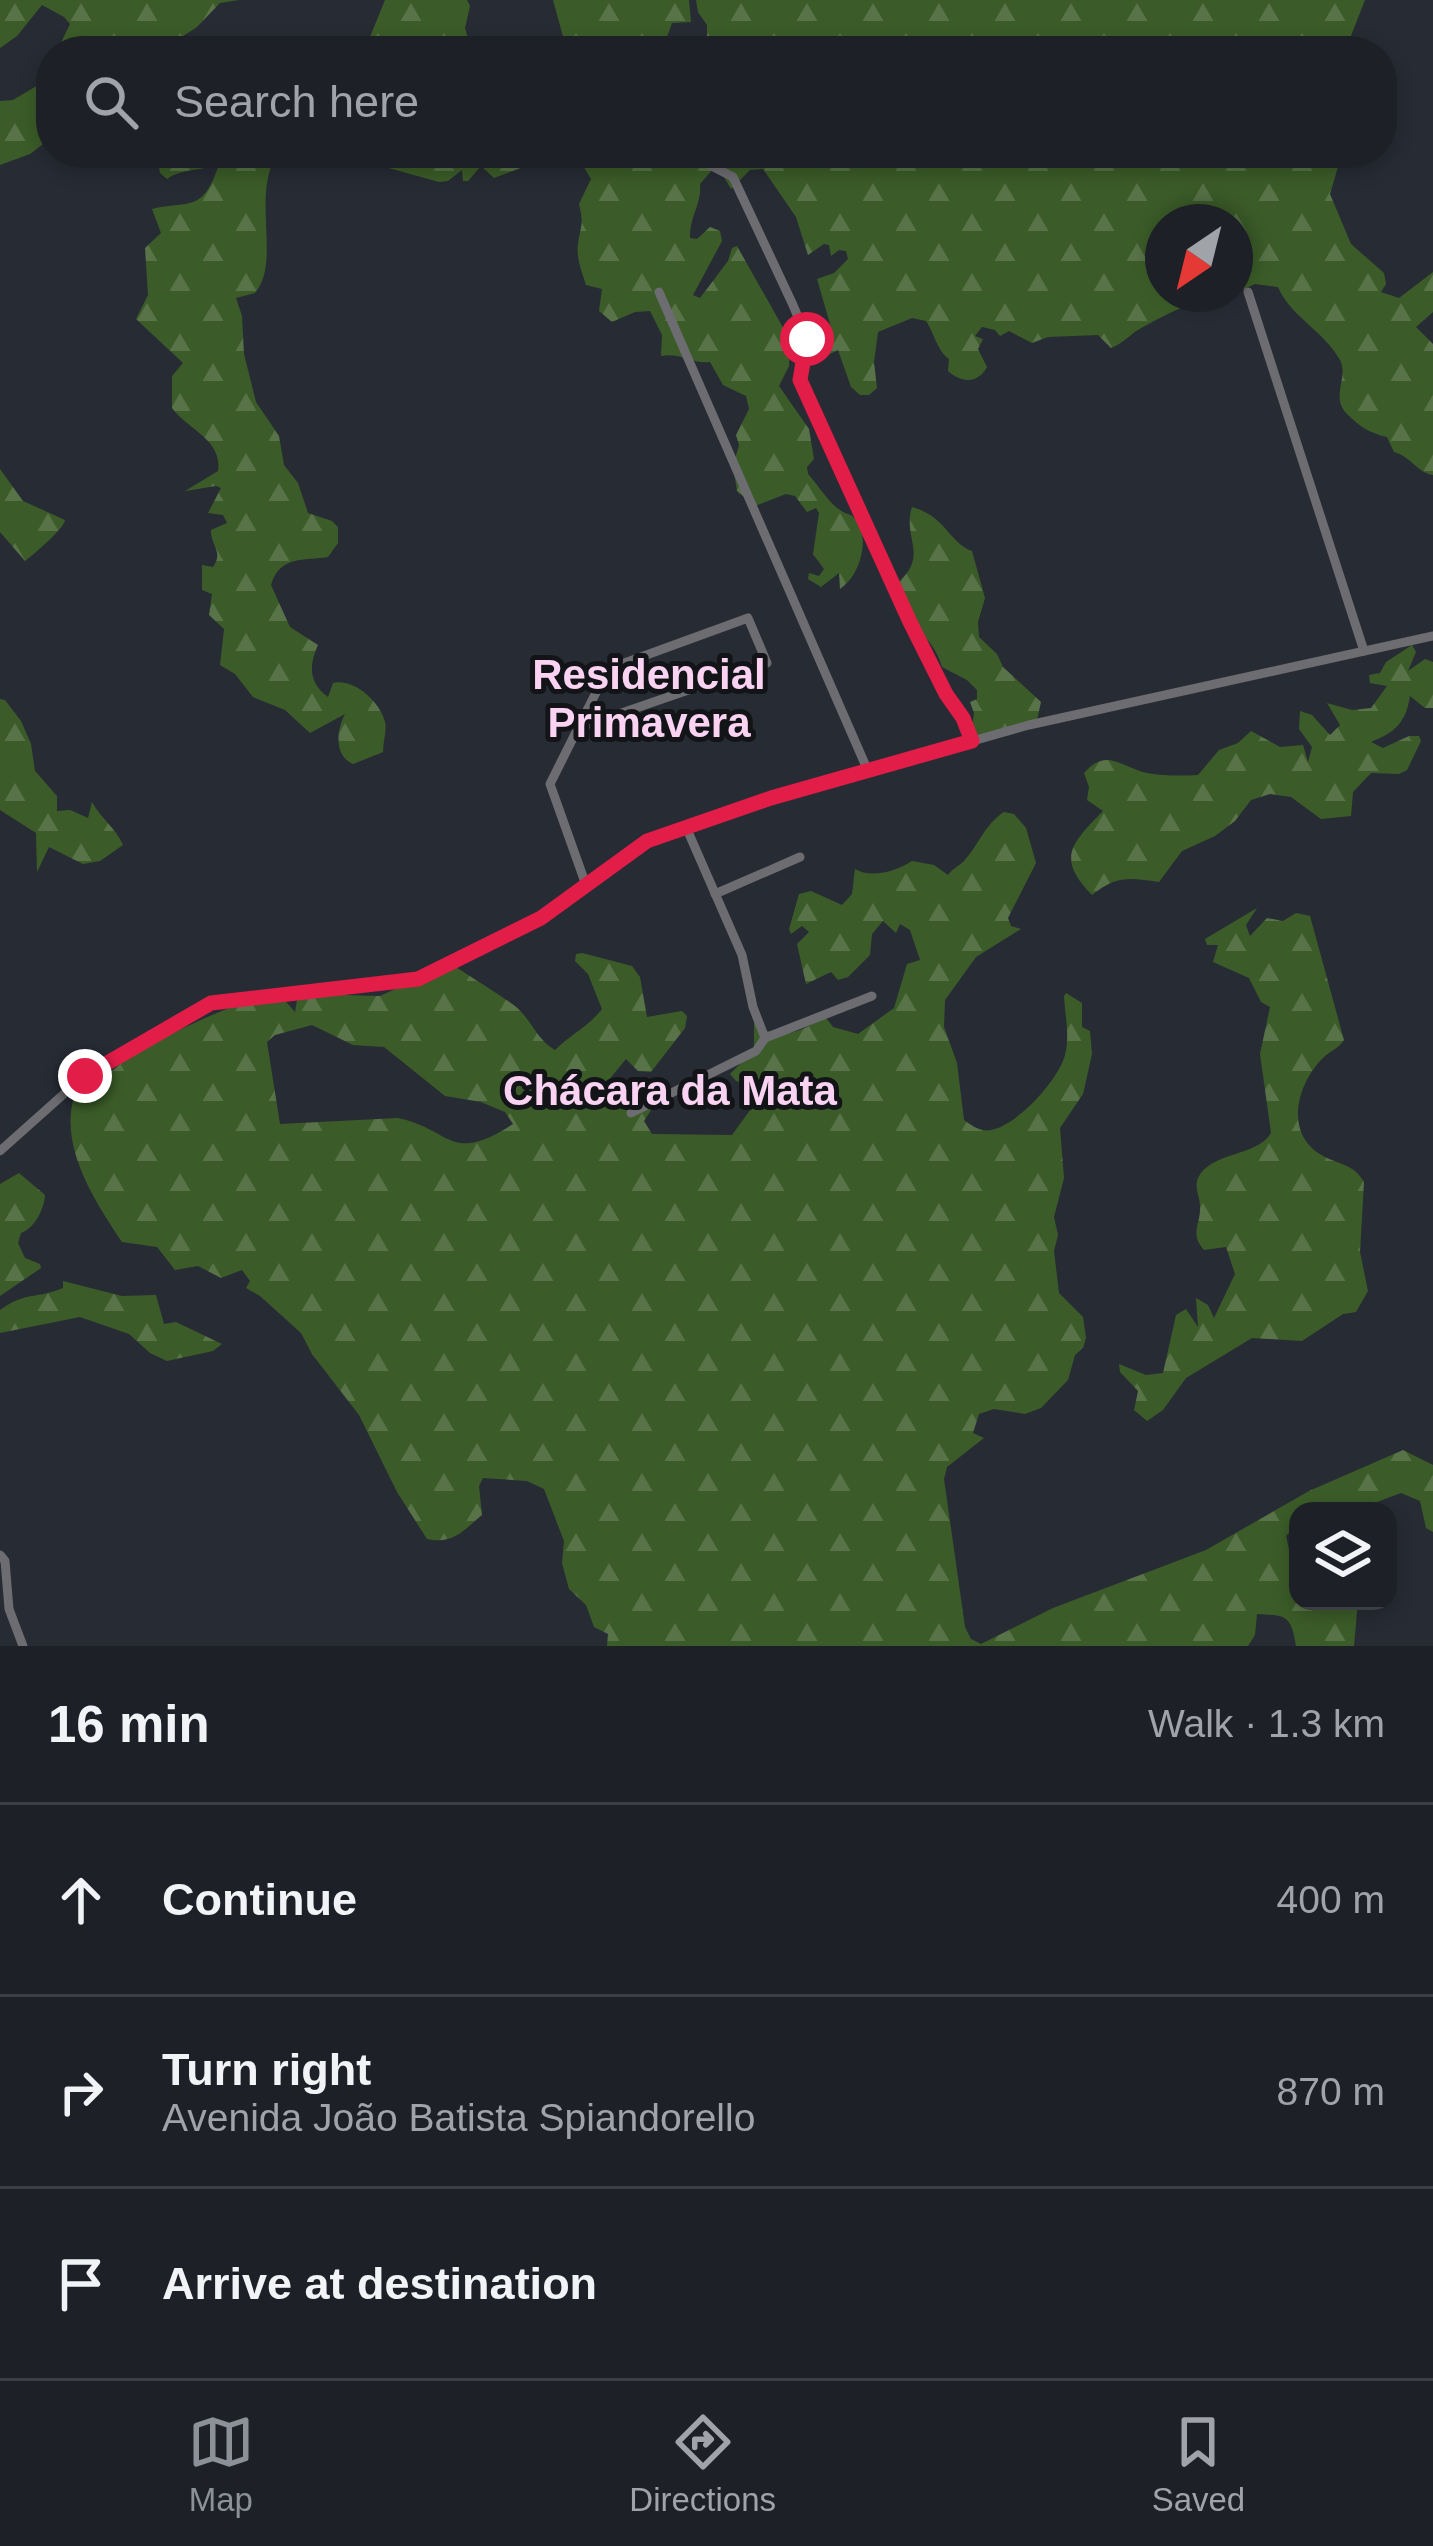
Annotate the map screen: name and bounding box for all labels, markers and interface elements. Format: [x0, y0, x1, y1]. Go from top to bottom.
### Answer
search box [36, 36, 1397, 168]
icon: search [78, 69, 144, 135]
text: Search here [174, 76, 419, 127]
north arrow [1145, 204, 1253, 312]
route start [780, 312, 834, 366]
district label: Residencial Primavera [532, 651, 766, 746]
route end [58, 1049, 112, 1103]
district label: Chácara da Mata [503, 1067, 838, 1114]
map controls [1289, 1502, 1397, 1610]
button: layers [1289, 1502, 1397, 1610]
text: 16 min [48, 1696, 210, 1753]
text: Walk · 1.3 km [1148, 1702, 1385, 1745]
icon: ahead [48, 1867, 114, 1933]
text: Continue [162, 1874, 357, 1925]
text: 400 m [1277, 1878, 1385, 1921]
text: Turn right [162, 2044, 371, 2095]
icon: right [48, 2059, 114, 2125]
text: 870 m [1277, 2070, 1385, 2113]
text: Avenida João Batista Spiandorello [162, 2096, 755, 2139]
icon: arrive [48, 2251, 114, 2317]
text: Arrive at destination [162, 2258, 597, 2309]
tab: Map [188, 2409, 254, 2519]
tab: Directions [629, 2409, 776, 2519]
tab: Saved [1152, 2409, 1245, 2519]

